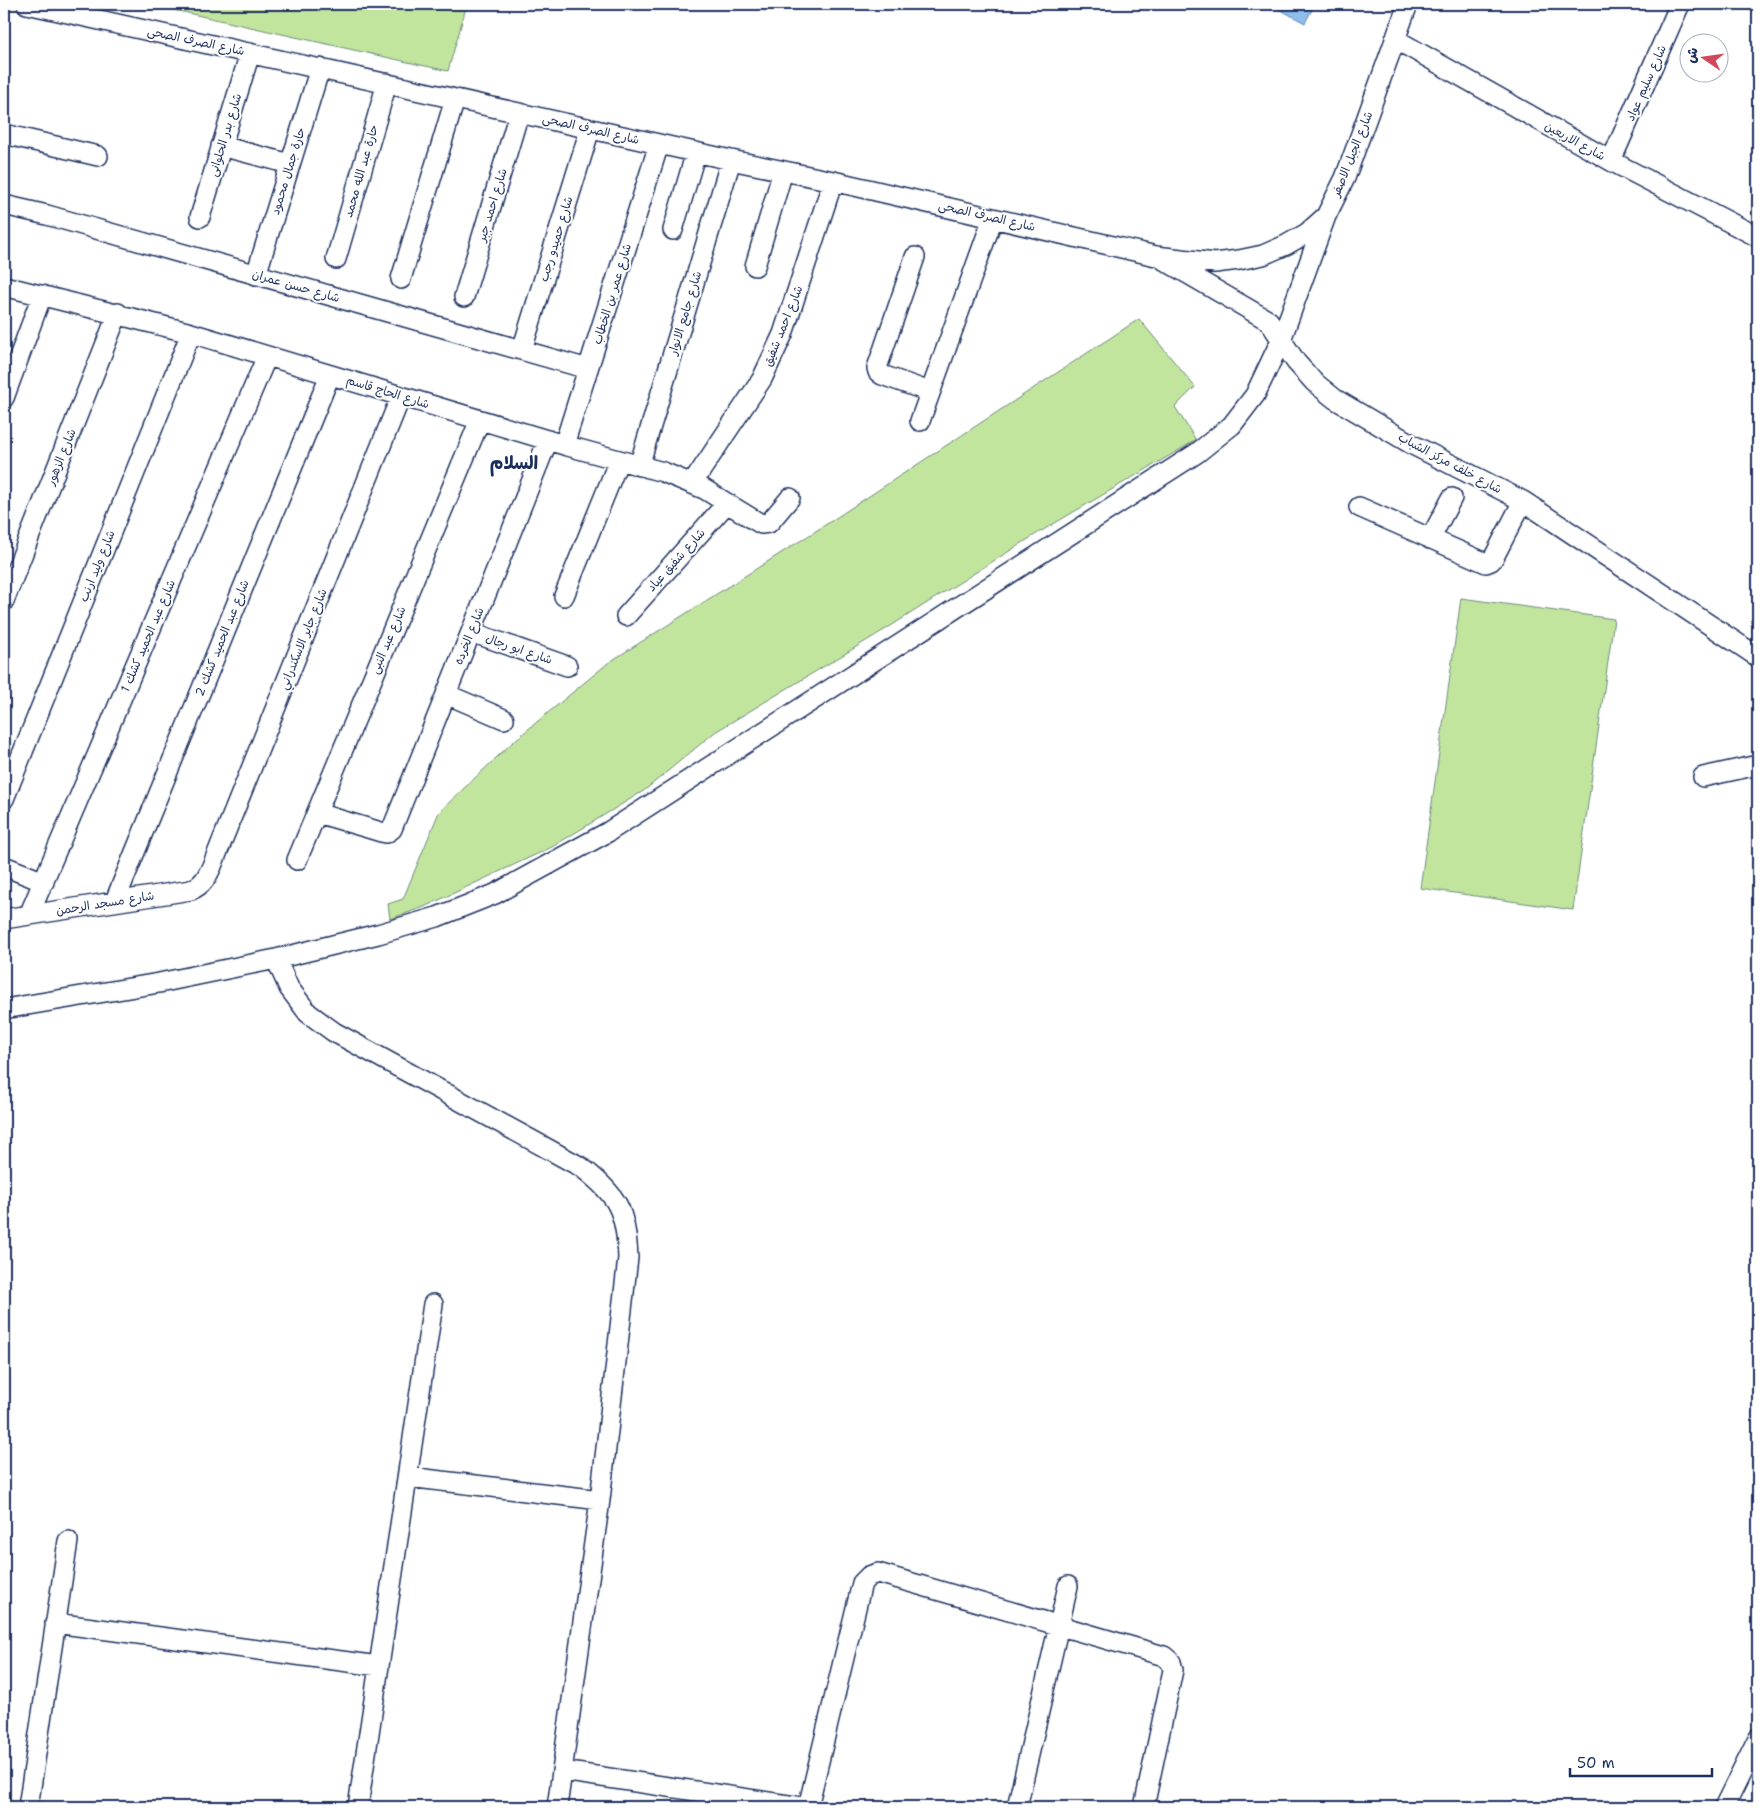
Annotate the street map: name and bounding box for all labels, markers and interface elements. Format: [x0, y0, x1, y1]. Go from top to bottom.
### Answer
street label: شارع الصرف الصحى [146, 23, 246, 60]
north arrow [1680, 32, 1730, 82]
street label: شارع سليم عواد [1622, 42, 1671, 124]
text: ش [1681, 46, 1702, 65]
street label: شارع بدر الحلوانى [205, 91, 246, 179]
street label: شارع الجبل الاصفر [1327, 109, 1377, 200]
street label: شارع الصرف الصحى [541, 110, 641, 149]
street label: شارع الاربعين [1541, 118, 1608, 165]
street label: حارة عبد الله محمد [340, 123, 382, 219]
street label: حارة جمال محمود [267, 125, 309, 217]
street label: شارع احمد جبر [473, 166, 512, 245]
street label: شارع حميدو رجب [535, 194, 578, 284]
street label: شارع الصرف الصحى [937, 197, 1037, 236]
street label: شارع عمر بن الخطاب [589, 242, 636, 347]
street label: شارع حسن عمران [250, 266, 342, 307]
street label: شارع جامع الانوار [664, 269, 706, 358]
street label: شارع احمد شفيق [760, 283, 807, 369]
street label: شارع الحاج قاسم [344, 372, 431, 413]
street label: شارع الزهور [42, 426, 81, 489]
street label: شارع خلف مركز الشباب [1395, 429, 1505, 498]
district label: السلام [490, 451, 538, 477]
street label: شارع شفيق عياد [643, 525, 709, 596]
street label: شارع وليد ارنب [75, 528, 120, 605]
street label: شارع عبد الحميد كشك 1 [117, 577, 180, 695]
street label: شارع عبد الحميد كشك 2 [191, 577, 254, 699]
street label: شارع جابر الاسكندراني [275, 586, 333, 693]
street label: شارع عبد النبى [367, 604, 410, 677]
street label: شارع الخرده [450, 605, 489, 667]
street label: شارع ابو رجال [483, 630, 554, 669]
street label: شارع مسجد الرحمن [55, 887, 155, 920]
scale bar [1570, 1746, 1712, 1778]
text: 50 m [1577, 1753, 1615, 1773]

